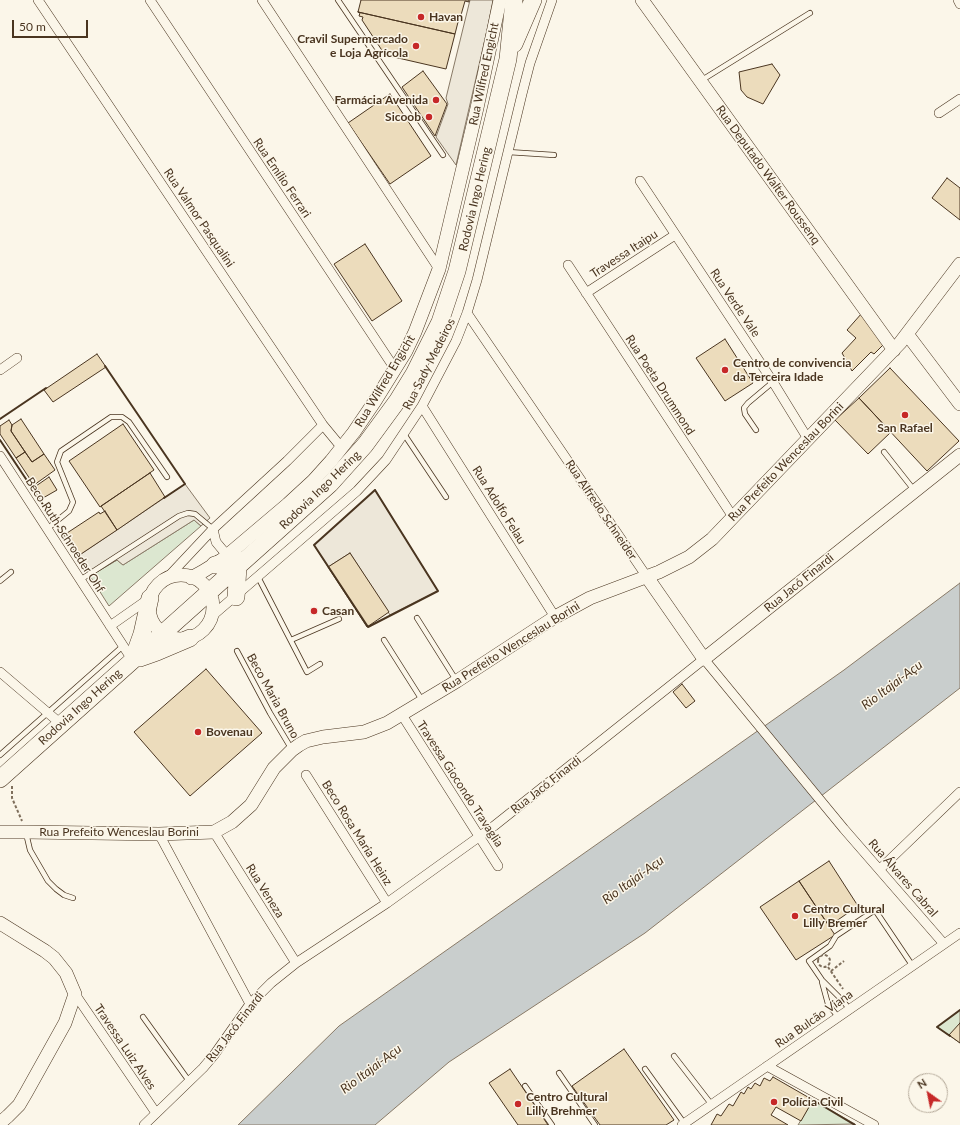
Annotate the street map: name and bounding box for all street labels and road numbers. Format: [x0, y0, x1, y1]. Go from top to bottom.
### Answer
street label: Rua Wilfred Engicht [466, 21, 502, 127]
street label: Rua Deputado Walter Roussenq [713, 103, 823, 247]
street label: Rua Emílio Ferrari [250, 136, 314, 220]
street label: Rodovia Ingo Hering [456, 145, 494, 253]
street label: Rua Valmor Pasqualini [161, 166, 237, 270]
street label: Travessa Itaipu [588, 227, 660, 281]
street label: Rua Verde Vale [707, 266, 763, 340]
street label: Rua Sady Medeiros [400, 316, 458, 412]
street label: Rua Wilfred Engicht [352, 332, 418, 430]
street label: Rua Poeta Drummond [622, 332, 698, 438]
street label: Rua Prefeito Wenceslau Borini [725, 400, 847, 524]
street label: Rodovia Ingo Hering [277, 448, 363, 532]
street label: Rua Alfredo Schneider [562, 457, 640, 563]
street label: Rua Adolfo Felau [469, 463, 529, 547]
street label: Beco Ruth Schroeder Ohf [22, 475, 108, 595]
street label: Rua Jacó Finardi [761, 551, 837, 615]
street label: Rua Prefeito Wenceslau Borini [439, 599, 583, 695]
street label: Beco Maria Bruno [244, 651, 302, 741]
street label: Rodovia Ingo Hering [35, 666, 125, 748]
street label: Travessa Giocondo Travaglia [414, 718, 506, 850]
street label: Rua Jacó Finardi [508, 753, 584, 817]
street label: Beco Rosa Maria Heinz [319, 778, 395, 888]
street label: Rua Prefeito Wenceslau Borini [39, 825, 199, 839]
street label: Rua Álvares Cabral [865, 836, 941, 920]
street label: Rua Veneza [243, 861, 287, 921]
street label: Rua Bulcão Viana [772, 987, 856, 1051]
street label: Rua Jacó Finardi [203, 989, 267, 1065]
street label: Travessa Luiz Alves [91, 1002, 159, 1092]

